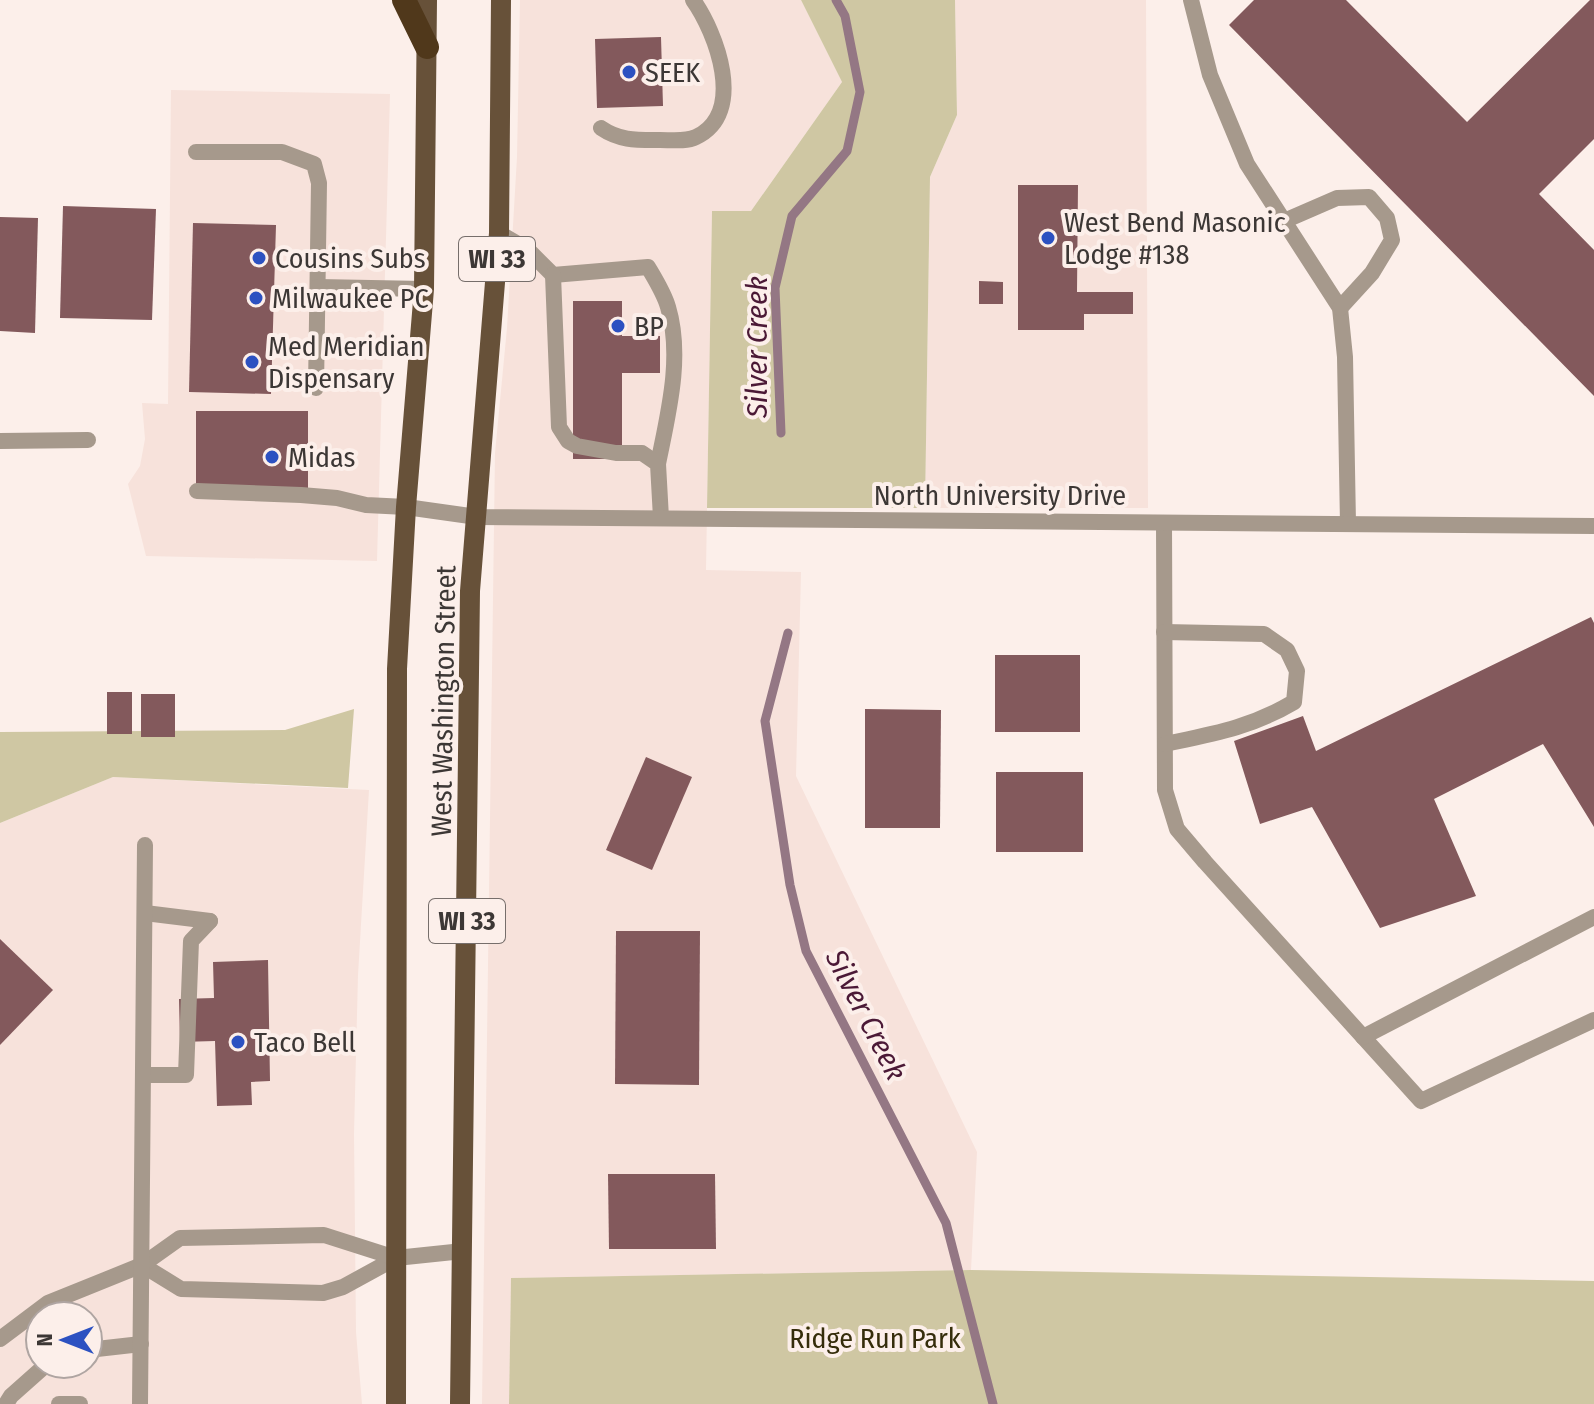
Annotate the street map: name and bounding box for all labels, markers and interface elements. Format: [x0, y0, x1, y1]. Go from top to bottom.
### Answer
place label: SEEK [645, 56, 700, 89]
marker: SEEK [620, 63, 638, 81]
place label: West Bend Masonic Lodge #138 [1064, 206, 1286, 271]
marker: West Bend Masonic Lodge #138 [1039, 229, 1057, 247]
road number: WI 33 [459, 237, 535, 281]
place label: Cousins Subs [275, 242, 426, 275]
marker: Cousins Subs [250, 249, 268, 267]
water label: Silver Creek [739, 276, 775, 419]
place label: Milwaukee PC [272, 282, 429, 315]
marker: Milwaukee PC [247, 289, 265, 307]
place label: BP [634, 310, 664, 343]
marker: BP [609, 317, 627, 335]
place label: Med Meridian Dispensary [268, 330, 424, 395]
marker: Med Meridian Dispensary [243, 353, 261, 371]
place label: Midas [288, 441, 355, 474]
marker: Midas [263, 448, 281, 466]
street label: North University Drive [874, 479, 1126, 512]
street label: West Washington Street [425, 564, 462, 837]
road number: WI 33 [429, 899, 505, 943]
water label: Silver Creek [817, 943, 914, 1087]
place label: Taco Bell [254, 1026, 356, 1059]
marker: Taco Bell [229, 1033, 247, 1051]
north arrow [24, 1300, 104, 1380]
park label: Ridge Run Park [789, 1322, 962, 1355]
text: N [31, 1333, 58, 1347]

